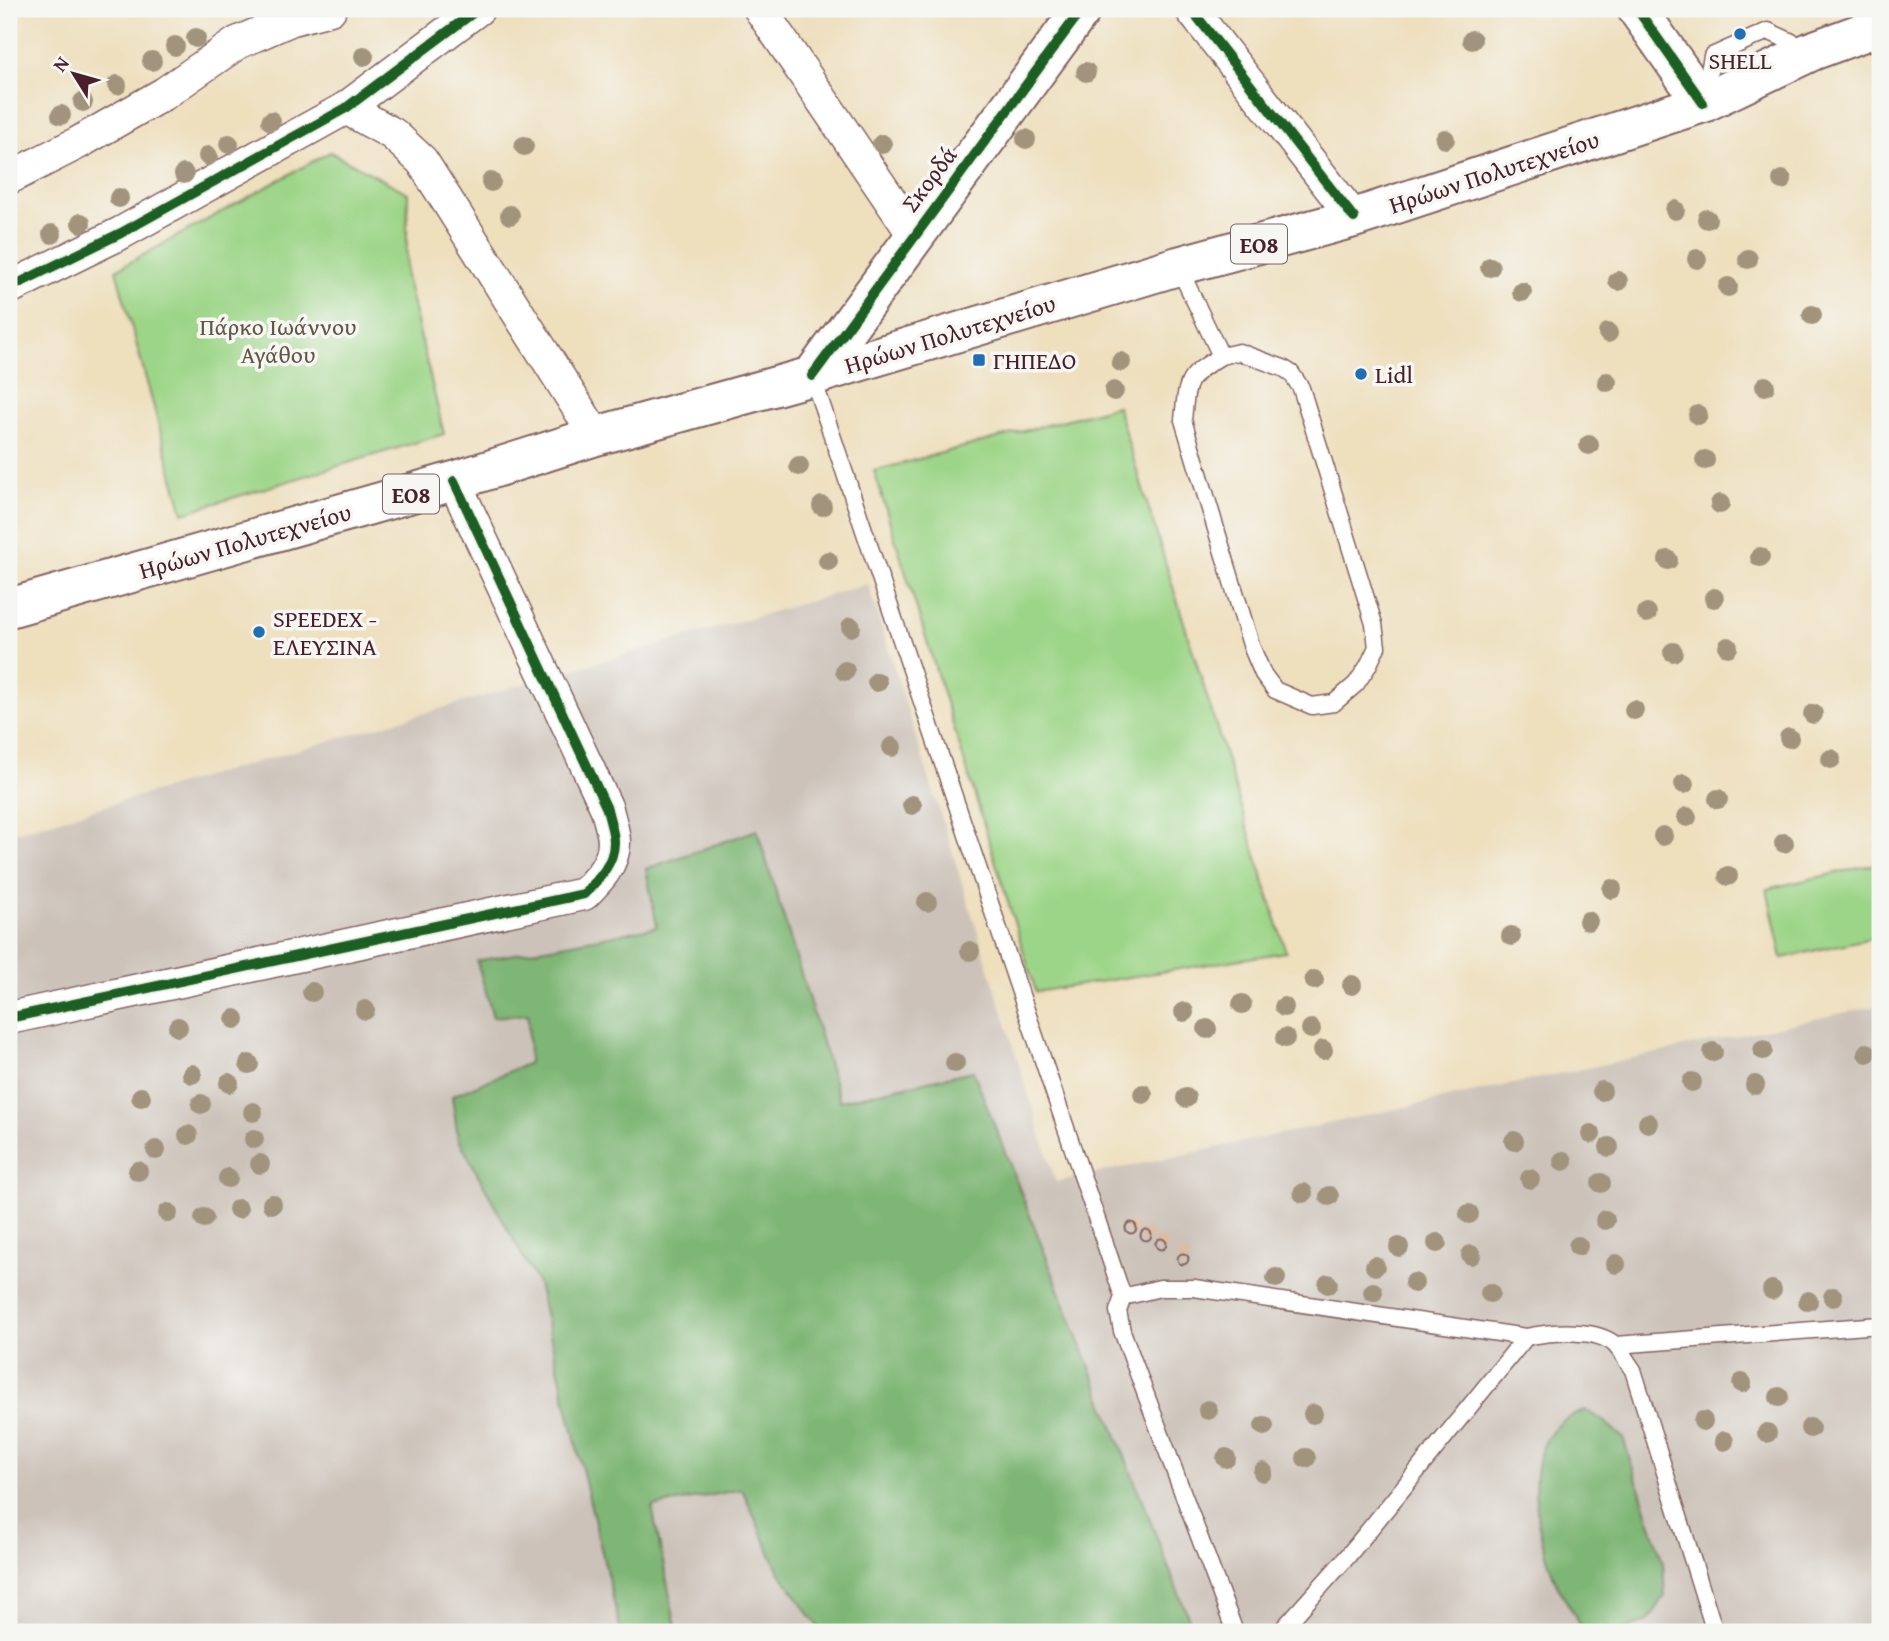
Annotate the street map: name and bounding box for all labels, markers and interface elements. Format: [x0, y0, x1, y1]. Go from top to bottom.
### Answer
marker: SHELL [1732, 26, 1748, 42]
north arrow [38, 38, 108, 108]
place label: SHELL [1708, 43, 1772, 78]
text: N [45, 50, 76, 77]
street label: Ηρώων Πολυτεχνείου [1384, 122, 1604, 222]
street label: Σκορδά [893, 139, 965, 219]
road number: ΕΟ8 [1231, 224, 1287, 264]
street label: Ηρώων Πολυτεχνείου [840, 285, 1060, 383]
park label: Πάρκο Ιωάννου Αγάθου [199, 309, 357, 372]
place label: ΓΗΠΕΔΟ [993, 343, 1076, 378]
marker: ΓΗΠΕΔΟ [971, 352, 987, 368]
place label: Lidl [1375, 357, 1413, 392]
marker: Lidl [1353, 366, 1369, 382]
road number: ΕΟ8 [383, 474, 439, 514]
street label: Ηρώων Πολυτεχνείου [135, 494, 355, 588]
place label: SPEEDEX - ΕΛΕΥΣΙΝΑ [273, 601, 377, 664]
marker: SPEEDEX - ΕΛΕΥΣΙΝΑ [251, 624, 267, 640]

